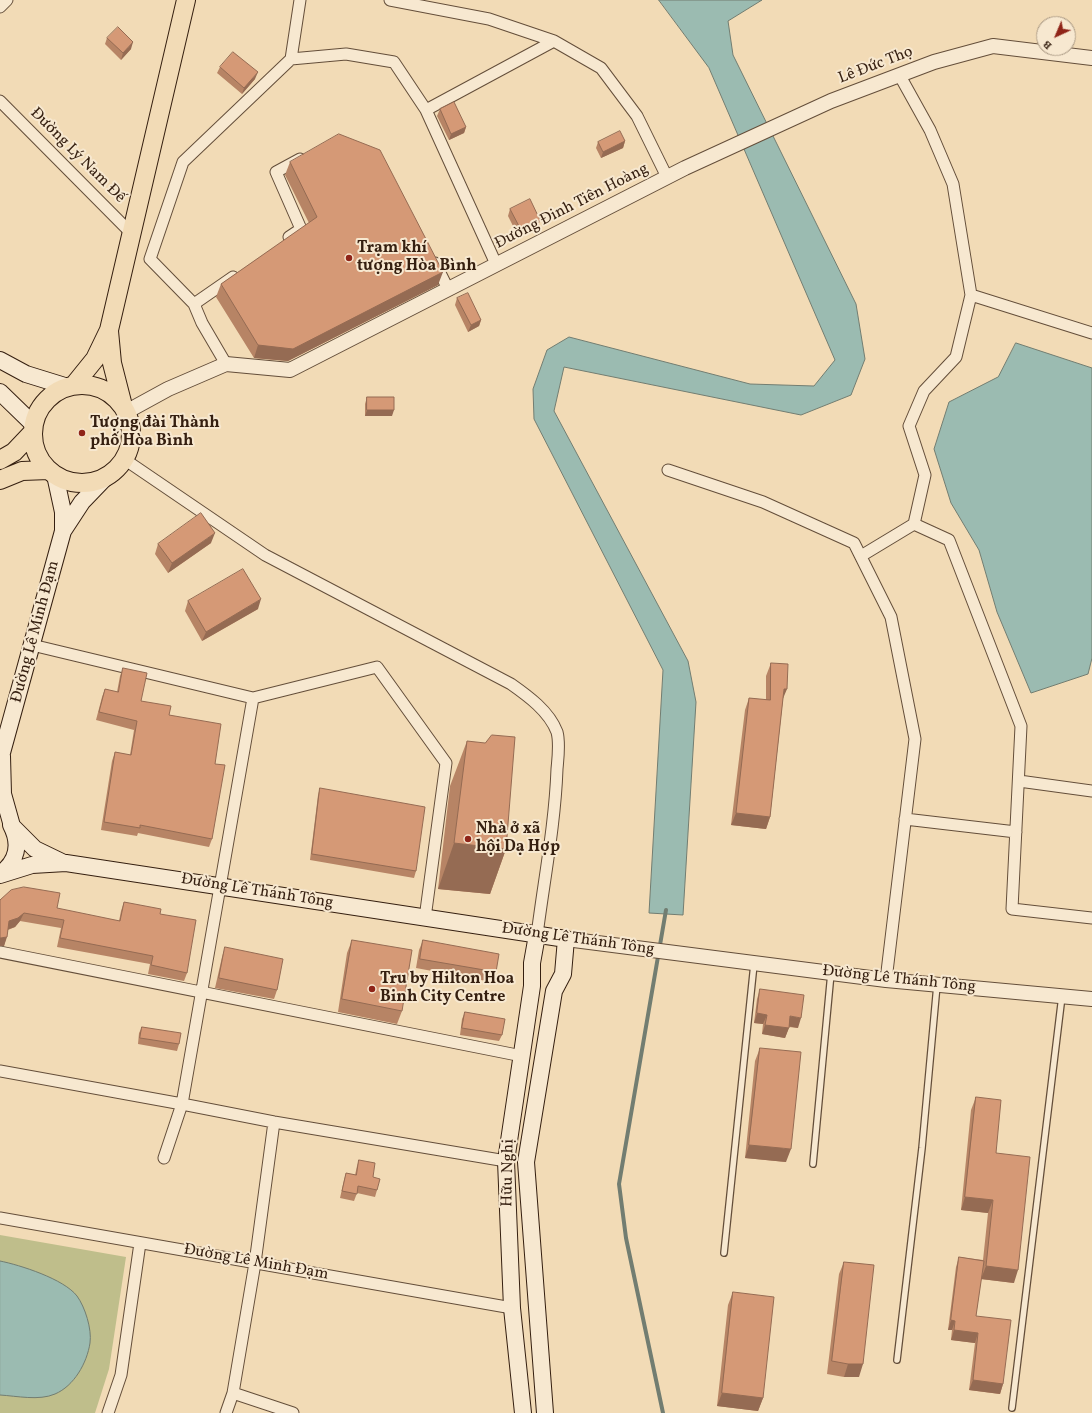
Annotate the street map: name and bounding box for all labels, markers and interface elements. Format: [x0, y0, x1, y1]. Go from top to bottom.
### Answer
north arrow [1036, 16, 1076, 56]
text: B [1040, 36, 1056, 52]
street label: Lê Đức Thọ [836, 43, 916, 89]
street label: Đường Lý Nam Đế [25, 104, 129, 208]
street label: Đường Đinh Tiên Hoàng [492, 160, 652, 254]
place label: Trạm khí tượng Hòa Bình [357, 239, 477, 277]
marker: Trạm khí tượng Hòa Bình [344, 253, 354, 263]
place label: Tượng đài Thành phố Hòa Bình [90, 414, 220, 452]
marker: Tượng đài Thành phố Hòa Bình [77, 428, 87, 438]
street label: Đường Lê Minh Đạm [8, 559, 64, 705]
place label: Nhà ở xã hội Dạ Hợp [476, 820, 560, 858]
marker: Nhà ở xã hội Dạ Hợp [463, 834, 473, 844]
street label: Đường Lê Thánh Tông [179, 870, 335, 914]
street label: Đường Lê Thánh Tông [500, 920, 656, 960]
street label: Đường Lê Thánh Tông [821, 962, 977, 998]
place label: Tru by Hilton Hoa Binh City Centre [380, 970, 514, 1008]
marker: Tru by Hilton Hoa Binh City Centre [367, 984, 377, 994]
street label: Hữu Nghị [499, 1139, 519, 1207]
street label: Đường Lê Minh Đạm [182, 1241, 330, 1285]

